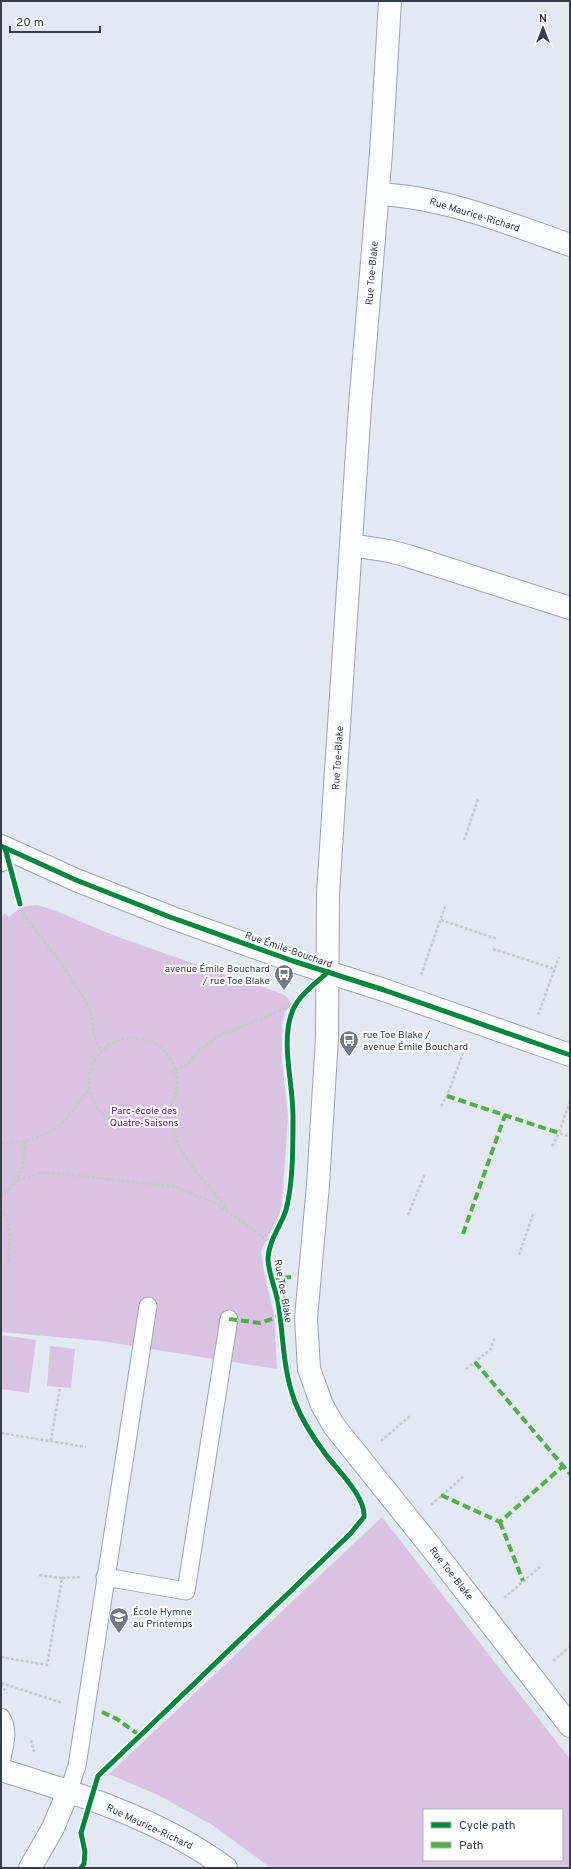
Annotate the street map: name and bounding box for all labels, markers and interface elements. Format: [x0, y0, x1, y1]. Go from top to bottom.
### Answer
scale bar [10, 8, 100, 34]
north arrow [523, 8, 563, 48]
text: N [539, 12, 547, 26]
text: 20 m [16, 15, 44, 31]
street label: Rue Maurice-Richard [428, 195, 521, 235]
street label: Rue Toe-Blake [363, 241, 382, 306]
street label: Rue Toe-Blake [330, 726, 347, 791]
street label: Rue Émile-Bouchard [243, 929, 334, 972]
place label: avenue Émile Bouchard / rue Toe Blake [165, 963, 270, 988]
bus stop icon: avenue Émile Bouchard / rue Toe Blake [273, 963, 295, 991]
bus stop icon: rue Toe Blake / avenue Émile Bouchard [338, 1029, 360, 1057]
place label: rue Toe Blake / avenue Émile Bouchard [363, 1029, 468, 1054]
park label: Parc-école des Quatre-Saisons [110, 1105, 179, 1130]
street label: Rue Toe-Blake [271, 1258, 295, 1324]
street label: Rue Toe-Blake [426, 1545, 476, 1603]
school or university icon: École Hymne au Printemps [108, 1606, 130, 1634]
place label: École Hymne au Printemps [133, 1606, 193, 1631]
street label: Rue Maurice-Richard [104, 1802, 195, 1853]
legend [423, 1809, 563, 1861]
text: Cycle path [459, 1818, 516, 1834]
text: Path [459, 1838, 484, 1854]

